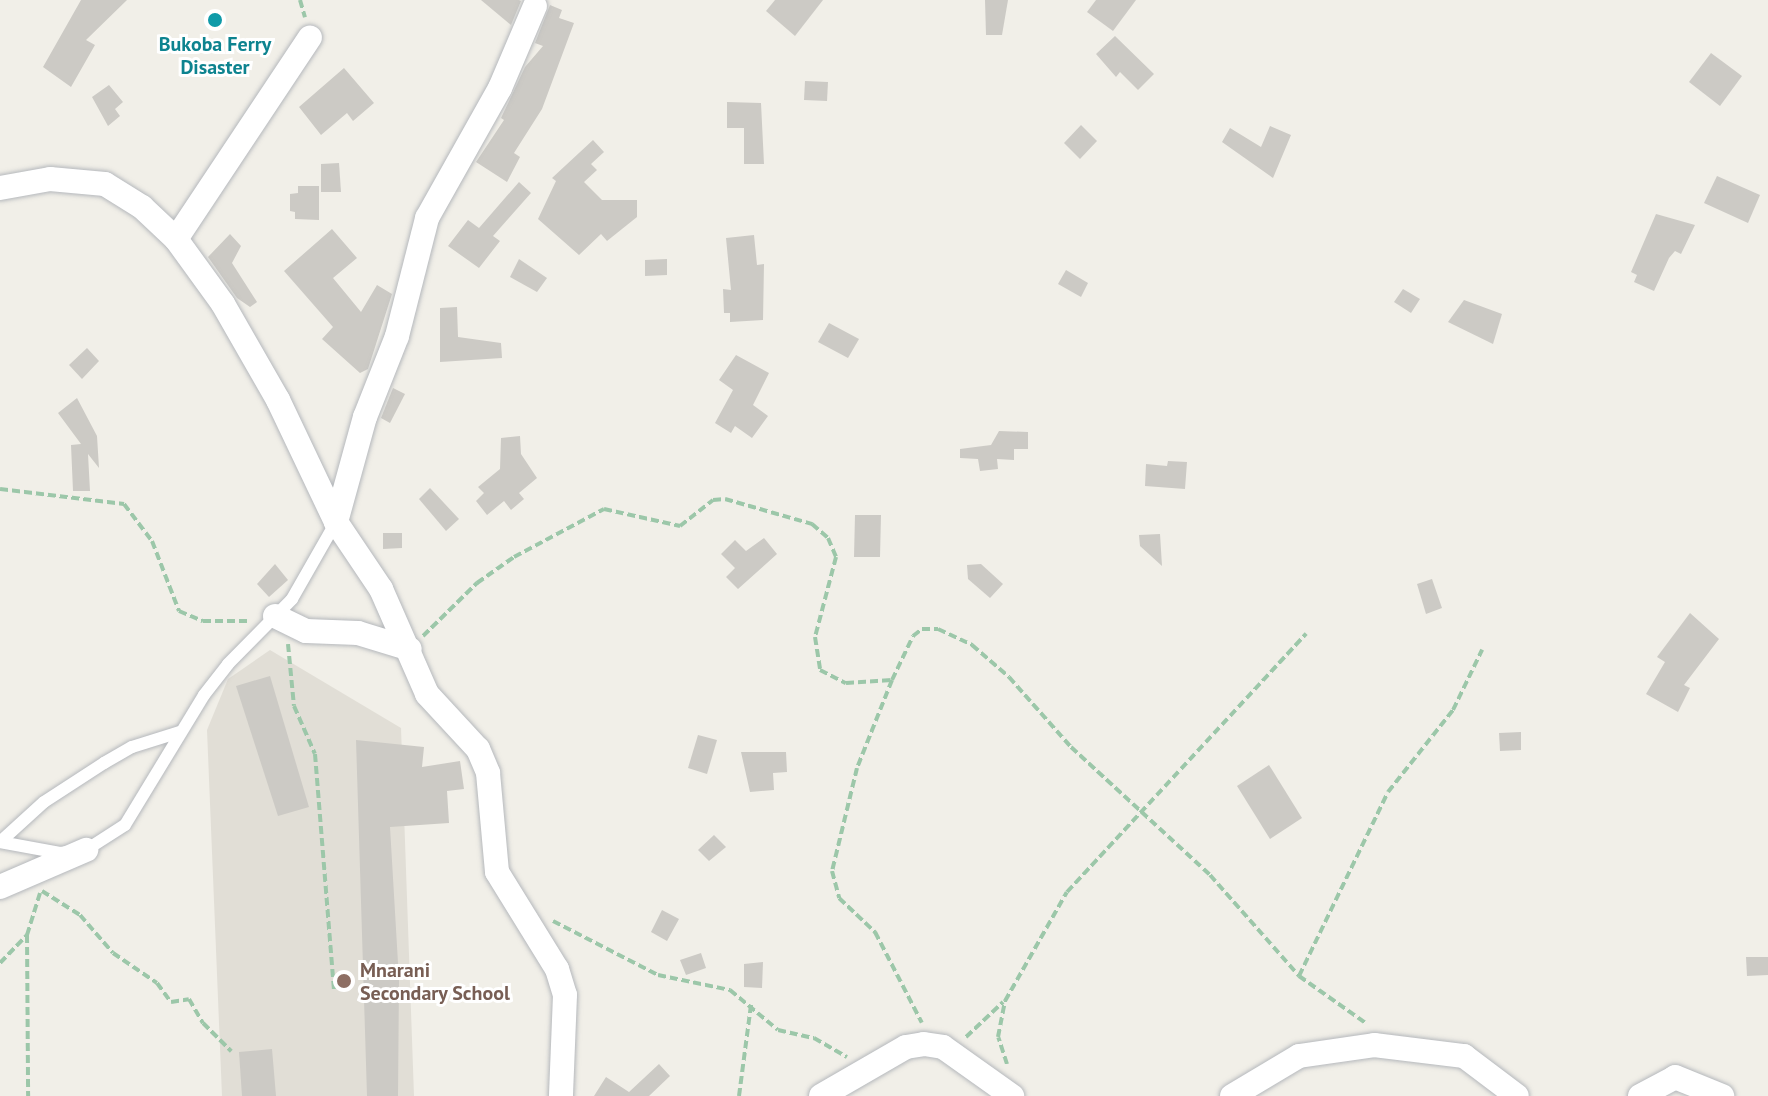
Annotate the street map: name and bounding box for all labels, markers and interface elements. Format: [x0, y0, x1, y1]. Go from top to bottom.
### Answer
marker: Bukoba Ferry Disaster [206, 11, 224, 29]
place label: Bukoba Ferry Disaster [159, 32, 271, 79]
place label: Mnarani Secondary School [360, 958, 510, 1005]
marker: Mnarani Secondary School [335, 972, 353, 990]

